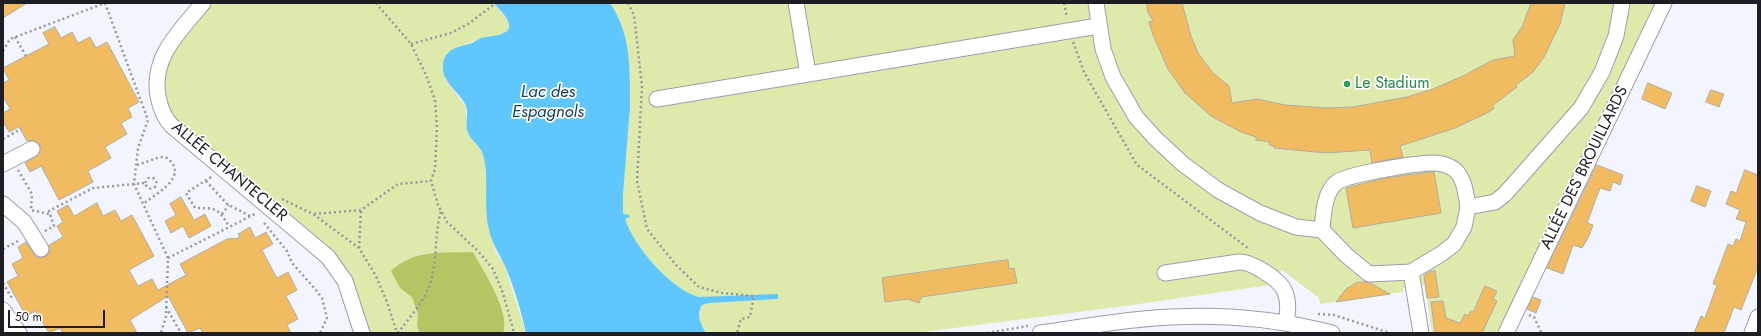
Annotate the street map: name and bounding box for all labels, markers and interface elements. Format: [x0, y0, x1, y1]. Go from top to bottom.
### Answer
place label: Le Stadium [1355, 74, 1430, 94]
marker: Le Stadium [1342, 79, 1352, 89]
water label: Lac des Espagnols [512, 83, 584, 123]
street label: ALLÉE DES BROUILLARDS [1537, 83, 1633, 253]
street label: ALLÉE CHANTECLER [167, 118, 291, 226]
scale bar [10, 302, 107, 328]
text: 50 m [15, 308, 42, 326]

